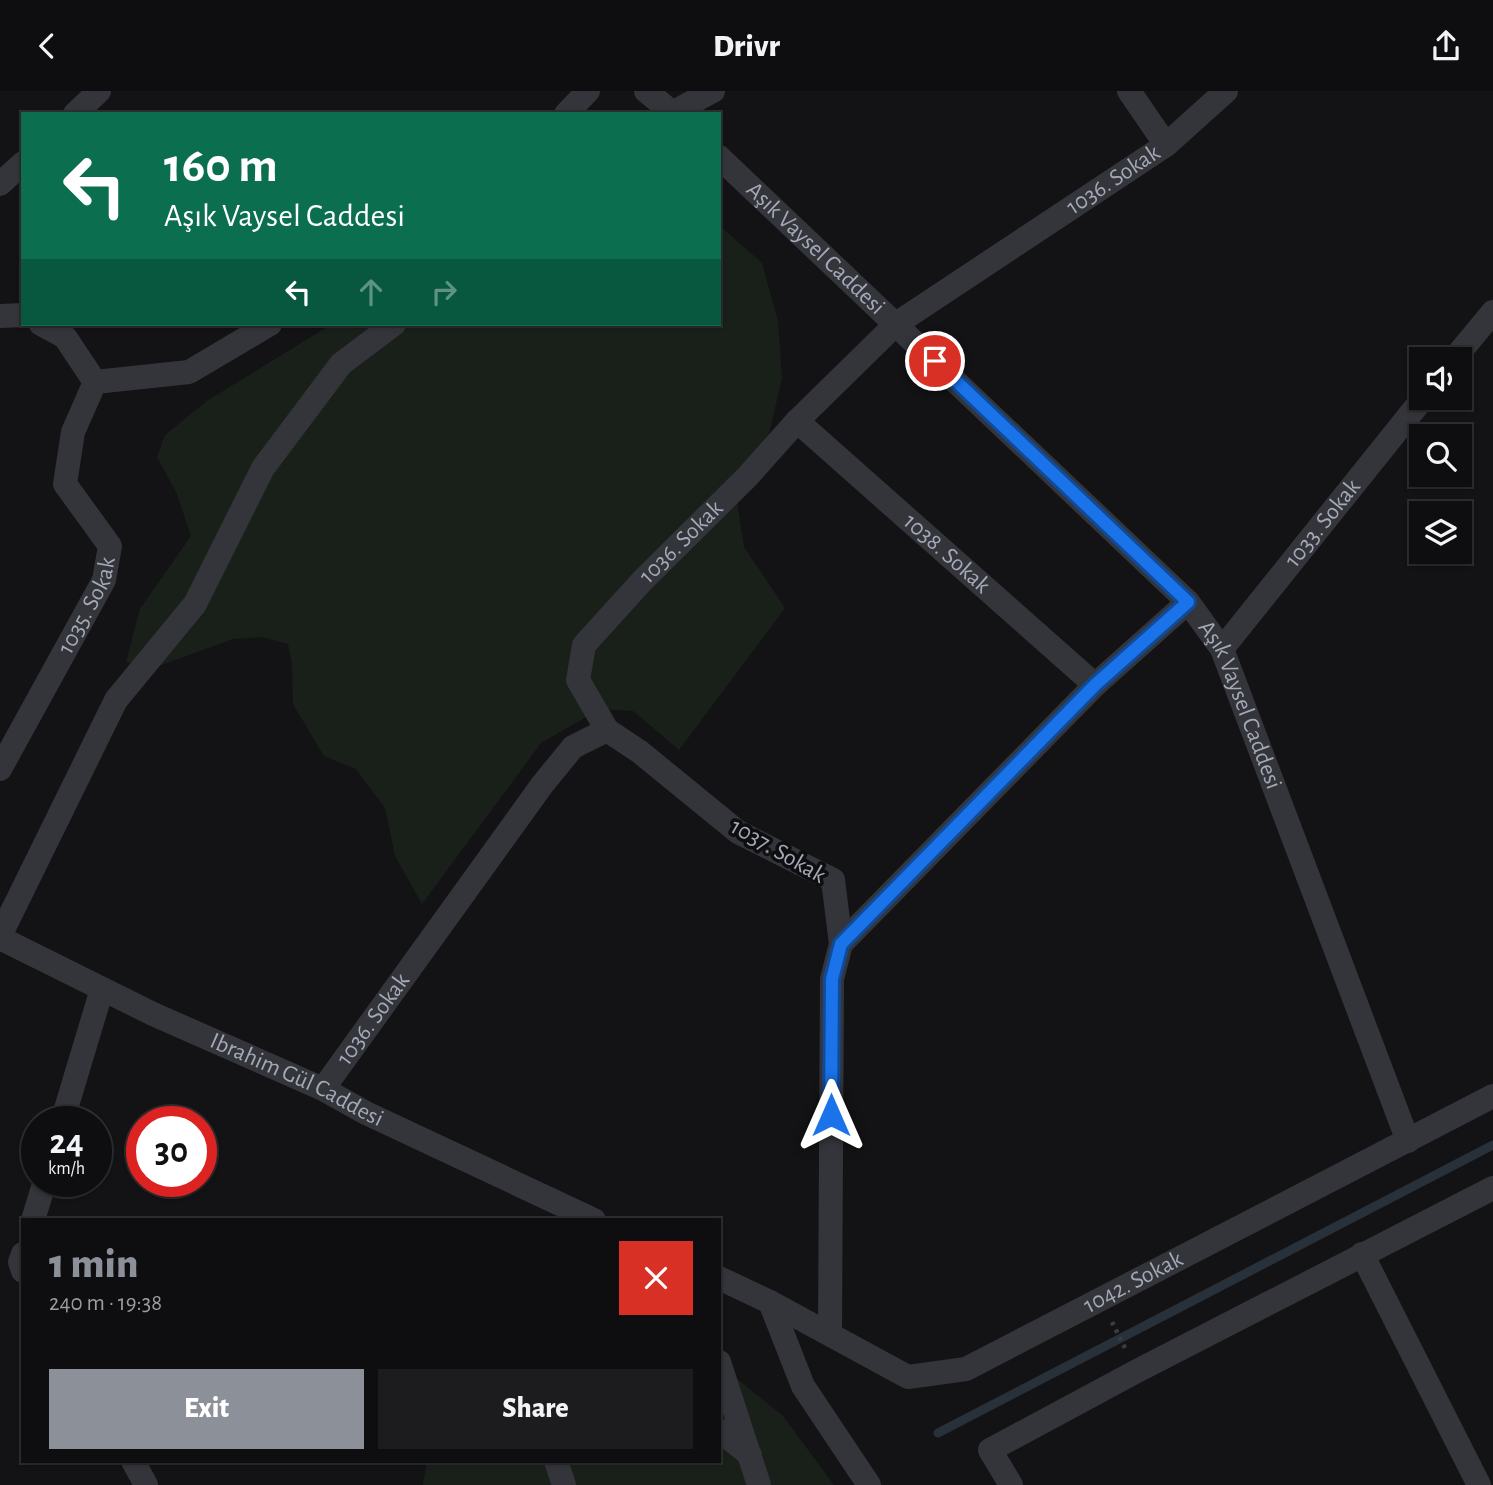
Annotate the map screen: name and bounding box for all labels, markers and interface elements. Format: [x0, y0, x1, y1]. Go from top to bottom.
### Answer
icon: back [28, 27, 66, 65]
icon: share [1427, 27, 1465, 65]
text: Drivr [713, 30, 780, 62]
icon: left [49, 140, 140, 231]
street label: 1036. Sokak [1062, 140, 1164, 219]
text: 160 m [164, 142, 278, 191]
street label: Aşık Vaysel Caddesi [742, 178, 889, 319]
text: Aşık Vaysel Caddesi [164, 200, 405, 232]
icon: left [279, 273, 317, 311]
icon: ahead [352, 273, 390, 311]
icon: right [425, 273, 463, 311]
pin [905, 331, 965, 391]
icon: arrive [916, 342, 954, 380]
map controls [1409, 347, 1472, 564]
button: sound [1409, 347, 1472, 410]
button: search [1409, 424, 1472, 487]
street label: 1033. Sokak [1280, 475, 1365, 572]
street label: 1036. Sokak [635, 496, 728, 588]
button: layers [1409, 501, 1472, 564]
street label: 1038. Sokak [899, 509, 995, 598]
street label: 1035. Sokak [54, 555, 120, 658]
street label: Aşık Vaysel Caddesi [1194, 616, 1286, 793]
street label: 1037. Sokak [726, 814, 830, 888]
street label: 1036. Sokak [332, 969, 414, 1070]
street label: Ibrahim Gül Caddesi [206, 1029, 387, 1131]
position arrow [794, 1078, 868, 1152]
speed limit sign: 30 [126, 1106, 217, 1197]
text: 24 [49, 1125, 84, 1160]
text: km/h [48, 1160, 85, 1178]
button: close [619, 1241, 693, 1315]
text: 1 min [49, 1243, 138, 1285]
street label: 1042. Sokak [1080, 1247, 1187, 1318]
text: 240 m · 19:38 [49, 1292, 162, 1315]
button: Exit [49, 1369, 364, 1449]
button: Share [378, 1369, 693, 1449]

